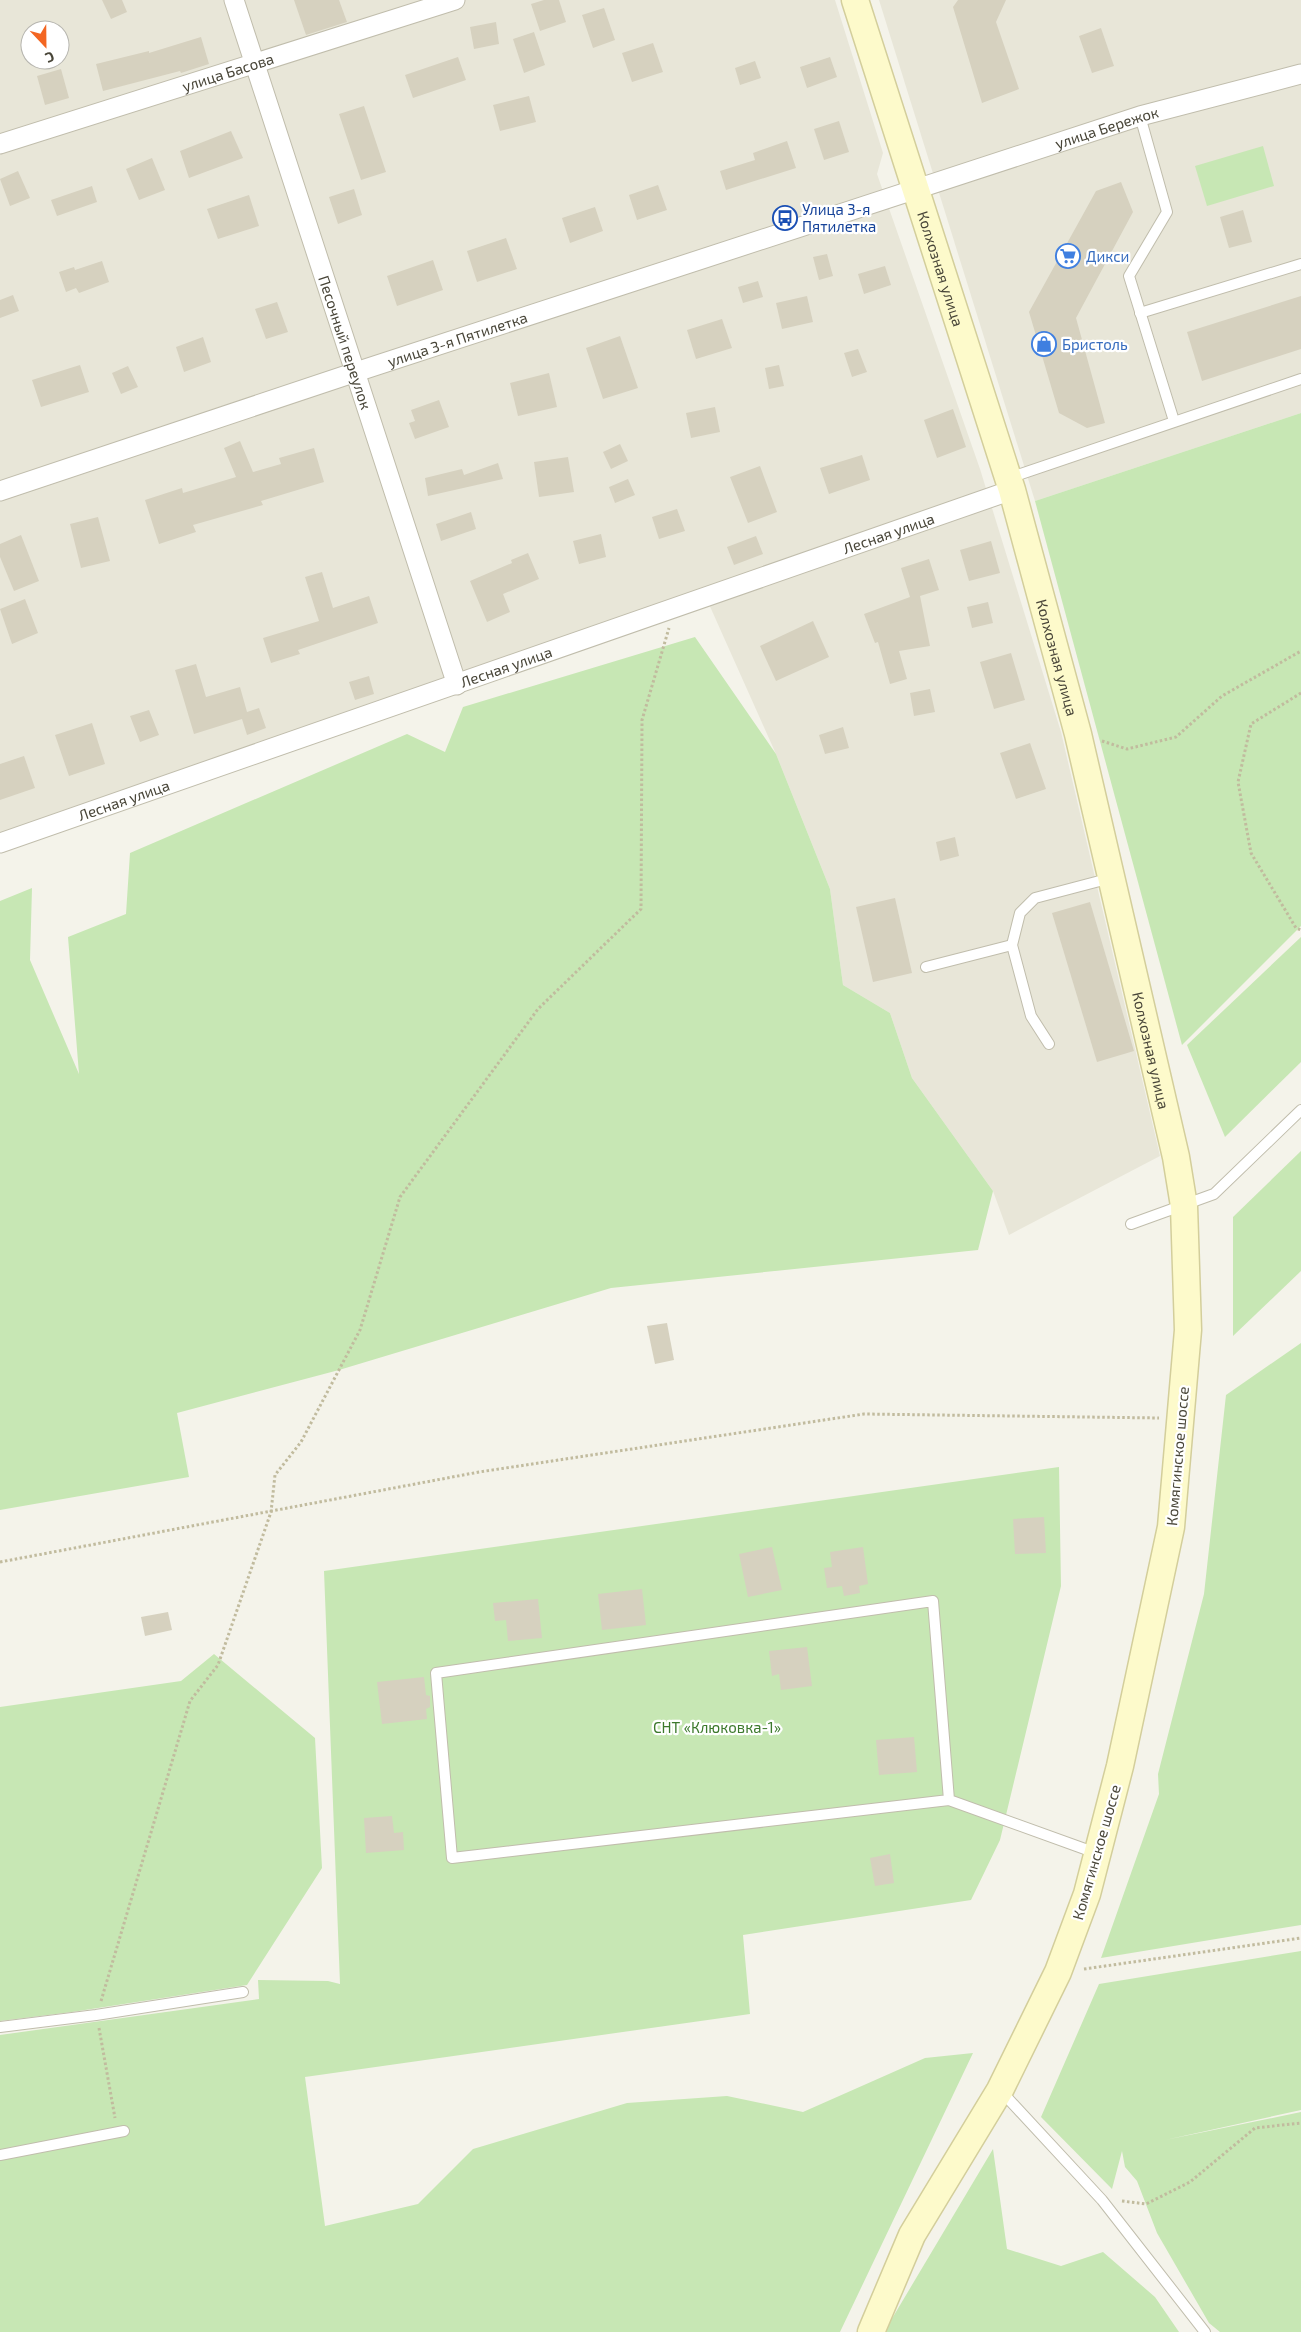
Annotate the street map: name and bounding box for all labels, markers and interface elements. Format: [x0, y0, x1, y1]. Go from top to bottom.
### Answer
north arrow [20, 20, 70, 70]
text: С [43, 48, 57, 67]
street label: улица Басова [180, 49, 276, 96]
street label: улица Бережок [1053, 103, 1160, 153]
place label: Улица 3-я Пятилетка [802, 200, 876, 235]
bus stop icon: Улица 3-я Пятилетка [772, 205, 798, 231]
street label: Колхозная улица [914, 209, 968, 328]
supermarket icon: Дикси [1055, 243, 1081, 269]
place label: Дикси [1086, 247, 1129, 265]
street label: Песочный переулок [315, 273, 376, 412]
street label: улица 3-я Пятилетка [385, 308, 530, 371]
shop icon: Бристоль [1031, 331, 1057, 357]
place label: Бристоль [1062, 335, 1128, 353]
street label: Лесная улица [840, 509, 937, 557]
street label: Колхозная улица [1033, 597, 1082, 718]
street label: Лесная улица [458, 642, 554, 691]
street label: Лесная улица [76, 776, 172, 824]
street label: Колхозная улица [1129, 990, 1174, 1111]
street label: Комягинское шоссе [1162, 1386, 1192, 1526]
park label: СНТ «Клюковка-1» [653, 1718, 781, 1736]
street label: Комягинское шоссе [1068, 1782, 1124, 1922]

